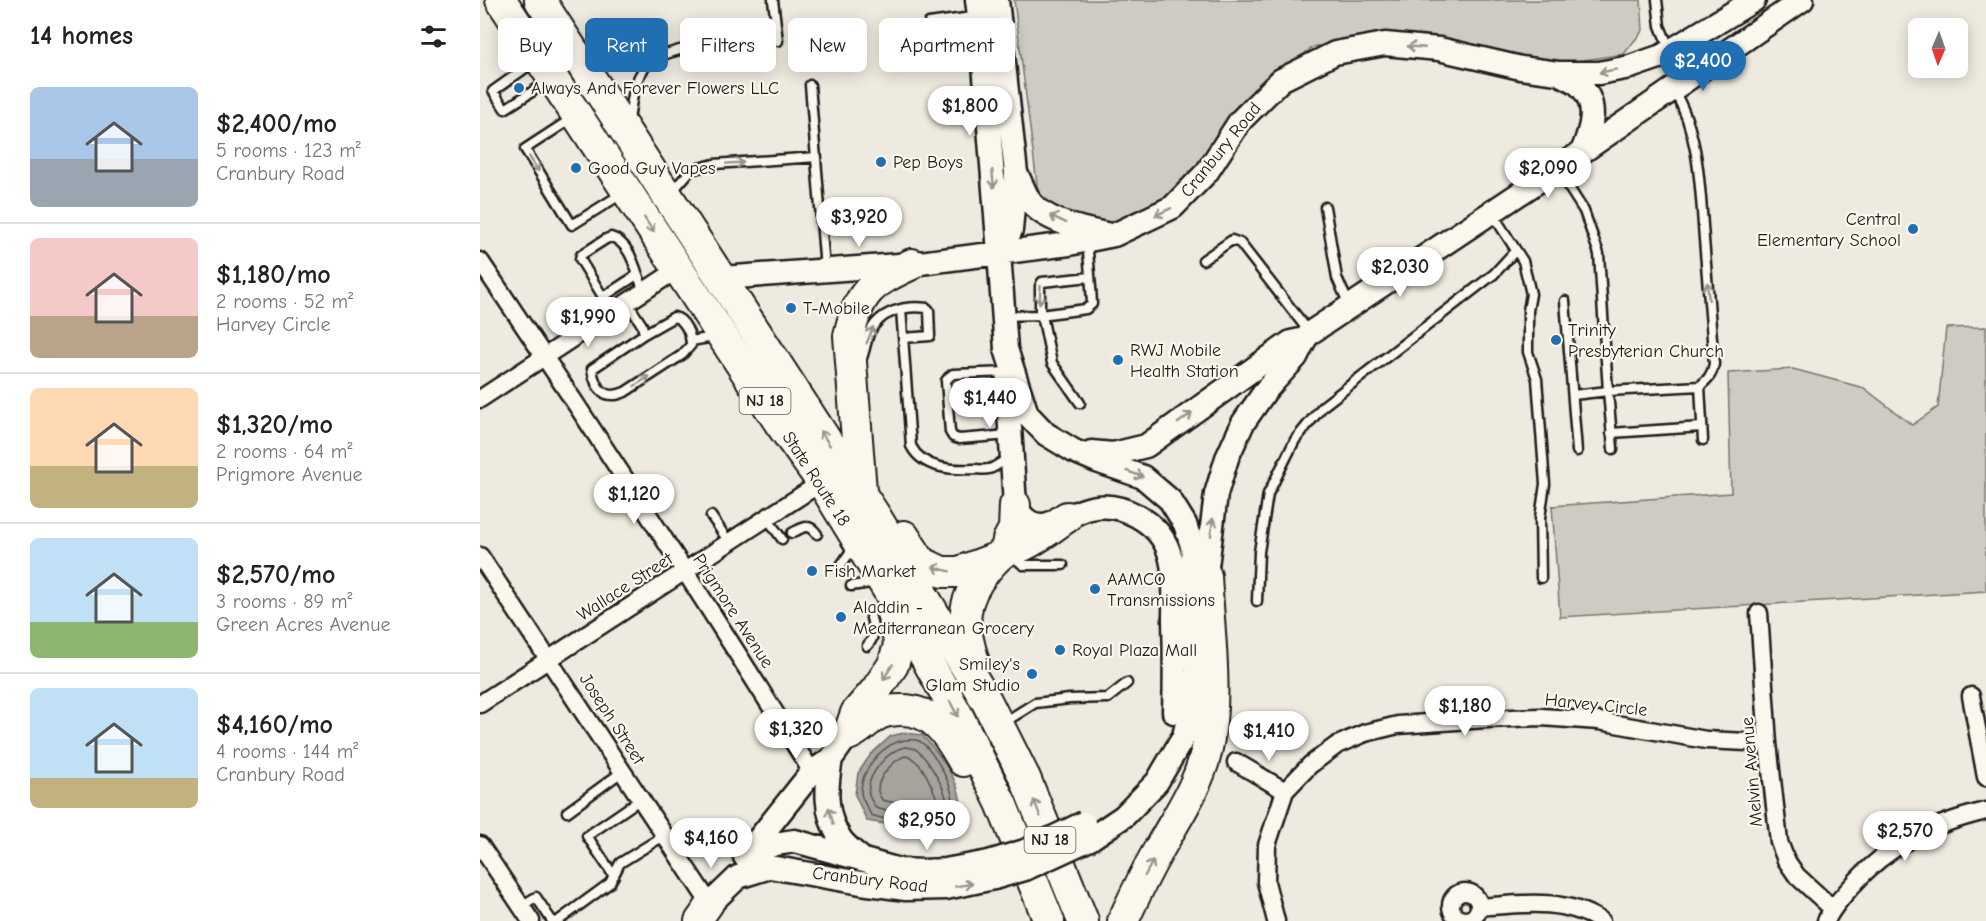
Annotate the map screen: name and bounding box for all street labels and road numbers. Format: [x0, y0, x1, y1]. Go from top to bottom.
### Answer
street label: Cranbury Road [1176, 98, 1266, 202]
road number: NJ 18 [740, 388, 790, 414]
street label: State Route 18 [778, 428, 854, 530]
street label: Wallace Street [573, 548, 677, 626]
street label: Prigmore Avenue [688, 550, 778, 672]
street label: Joseph Street [575, 670, 650, 769]
street label: Harvey Circle [1544, 689, 1648, 721]
street label: Melvin Avenue [1737, 716, 1767, 828]
road number: NJ 18 [1024, 827, 1076, 853]
street label: Cranbury Road [811, 863, 929, 897]

